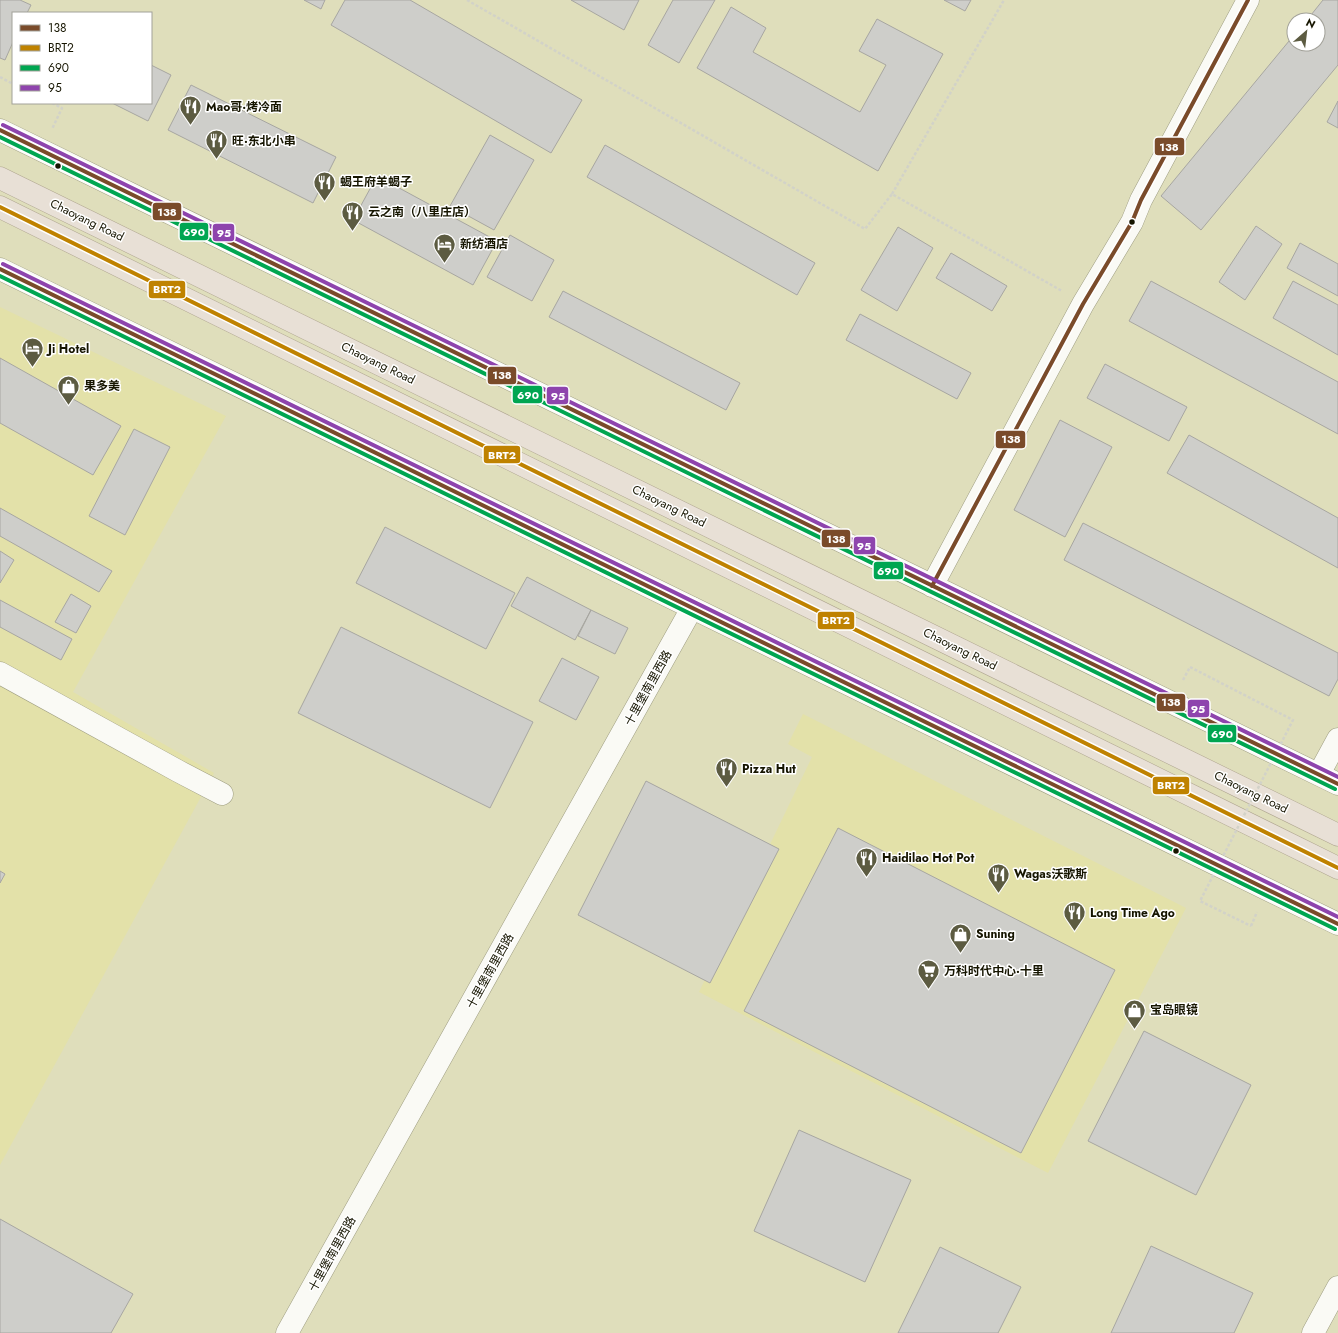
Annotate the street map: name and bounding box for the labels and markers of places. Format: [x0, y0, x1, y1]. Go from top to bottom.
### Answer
restaurant icon: Mao哥·烤冷面 [177, 94, 203, 127]
place label: Mao哥·烤冷面 [206, 98, 282, 116]
restaurant icon: 旺·东北小串 [204, 128, 230, 161]
place label: 旺·东北小串 [232, 132, 296, 150]
unlabelled marker [53, 161, 63, 171]
restaurant icon: 蝎王府羊蝎子 [311, 169, 337, 202]
place label: 蝎王府羊蝎子 [340, 173, 412, 191]
restaurant icon: 云之南（八里庄店） [340, 199, 366, 232]
place label: 云之南（八里庄店） [368, 203, 476, 221]
unlabelled marker [1127, 217, 1137, 227]
hotel icon: 新纺酒店 [432, 231, 458, 264]
place label: 新纺酒店 [460, 235, 508, 253]
hotel icon: Ji Hotel [20, 336, 46, 369]
place label: Ji Hotel [46, 340, 89, 358]
shop icon: 果多美 [55, 373, 81, 406]
place label: 果多美 [84, 377, 120, 395]
restaurant icon: Pizza Hut [714, 756, 740, 789]
place label: Pizza Hut [742, 760, 796, 778]
restaurant icon: Haidilao Hot Pot [853, 845, 879, 878]
unlabelled marker [1171, 846, 1181, 856]
place label: Haidilao Hot Pot [882, 849, 974, 867]
restaurant icon: Wagas沃歌斯 [985, 861, 1011, 894]
place label: Wagas沃歌斯 [1014, 865, 1087, 883]
restaurant icon: Long Time Ago [1062, 900, 1088, 933]
place label: Long Time Ago [1090, 904, 1175, 922]
shop icon: Suning [948, 921, 974, 954]
place label: Suning [976, 925, 1015, 943]
supermarket icon: 万科时代中心·十里 [916, 958, 942, 991]
place label: 万科时代中心·十里 [944, 962, 1044, 980]
shop icon: 宝岛眼镜 [1122, 997, 1148, 1030]
place label: 宝岛眼镜 [1150, 1001, 1198, 1019]

